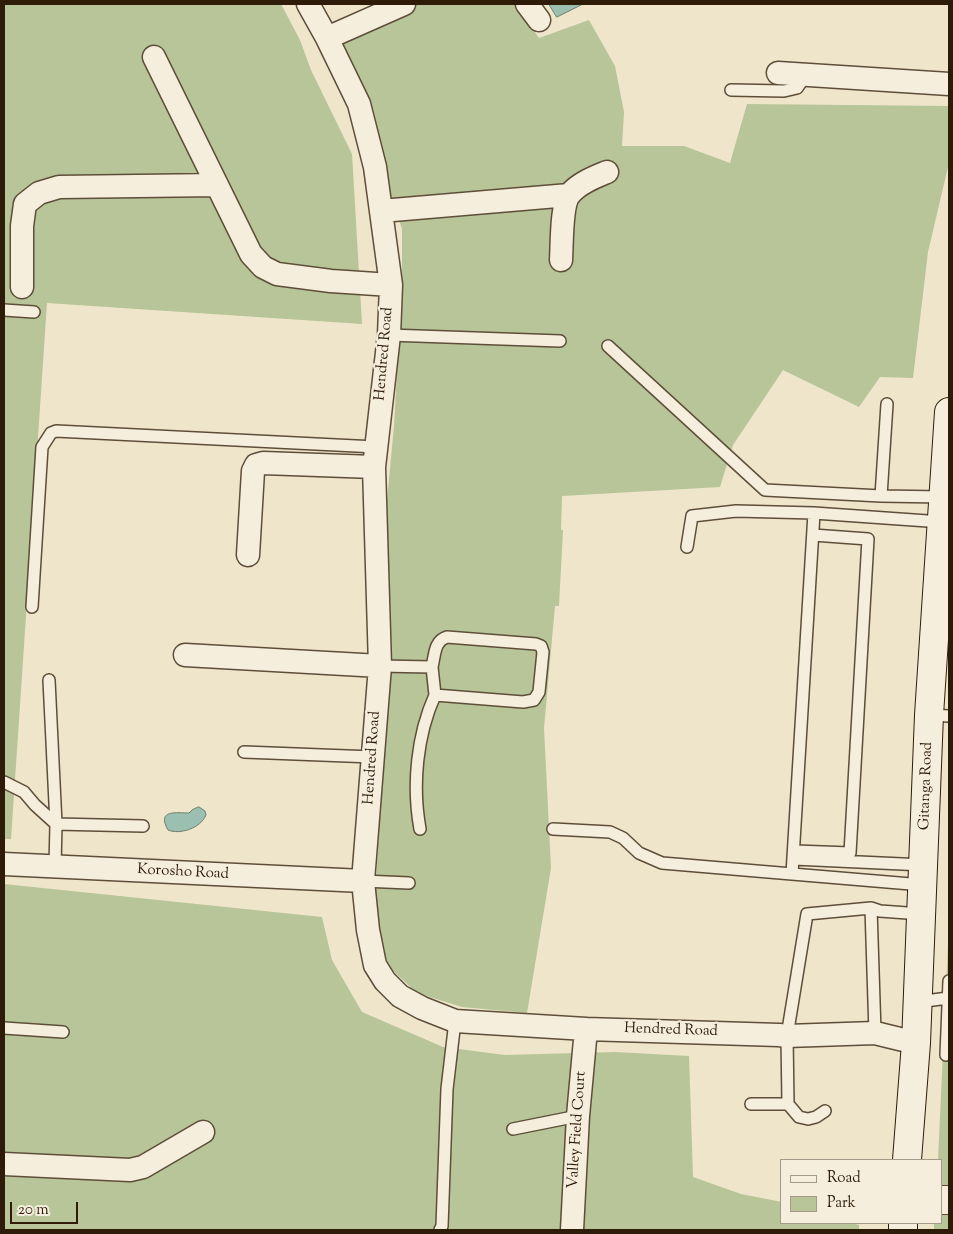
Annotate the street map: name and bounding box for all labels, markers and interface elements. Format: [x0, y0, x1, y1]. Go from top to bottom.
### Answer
street label: Hendred Road [372, 306, 398, 402]
street label: Hendred Road [361, 711, 385, 805]
street label: Gitanga Road [916, 742, 938, 830]
street label: Korosho Road [137, 862, 229, 884]
street label: Hendred Road [624, 1020, 718, 1042]
street label: Valley Field Court [565, 1071, 591, 1189]
legend [780, 1159, 943, 1224]
text: Road [827, 1168, 861, 1189]
scale bar [12, 1192, 80, 1224]
text: Park [827, 1193, 856, 1214]
text: 20 m [18, 1200, 49, 1221]

